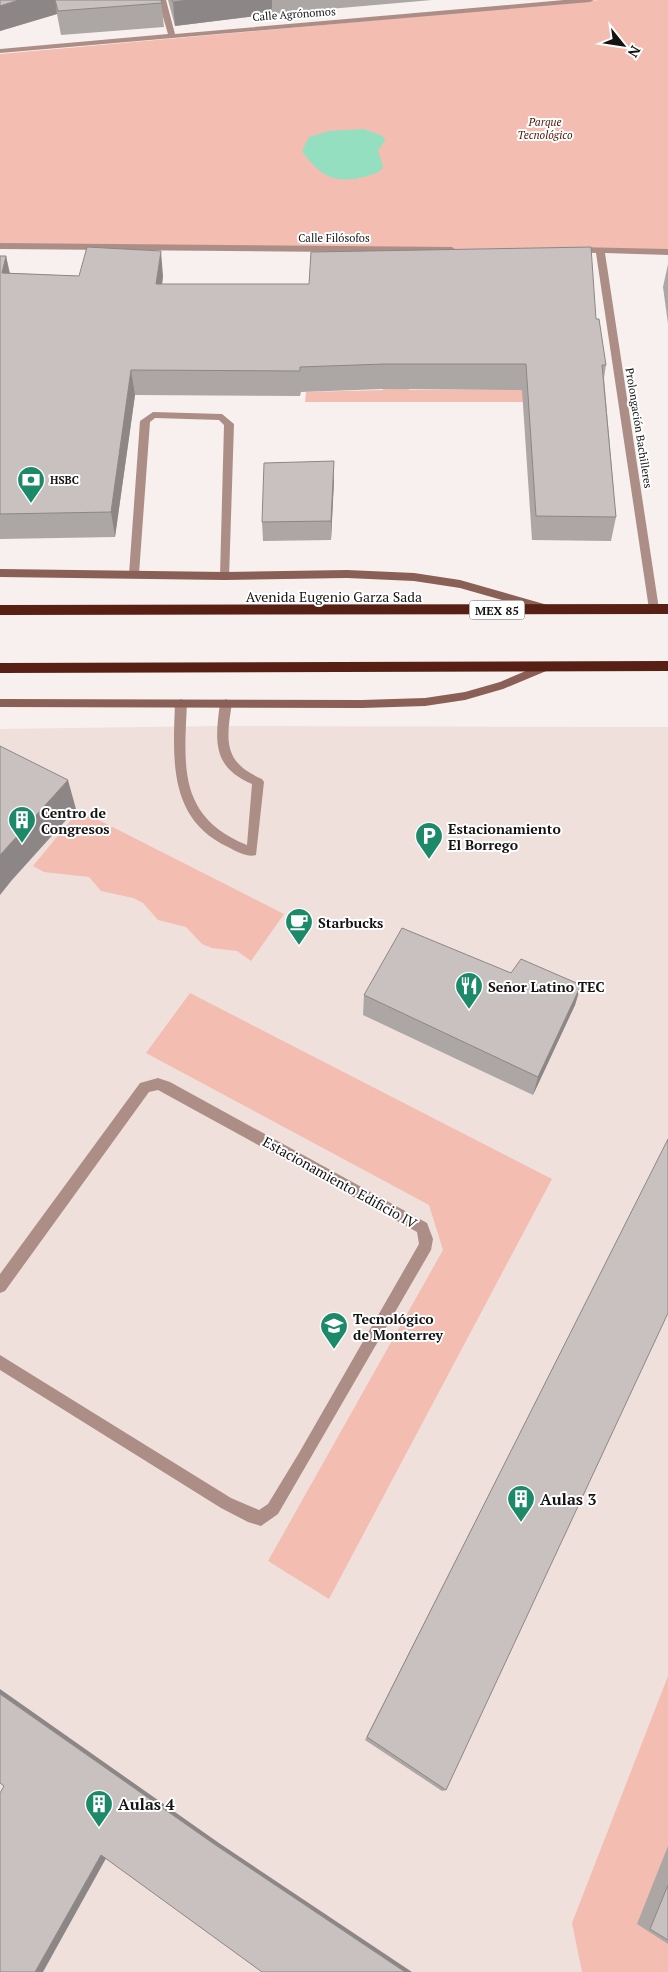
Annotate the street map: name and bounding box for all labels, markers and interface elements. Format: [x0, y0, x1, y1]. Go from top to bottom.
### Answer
street label: Calle Agrónomos [252, 4, 336, 24]
north arrow [598, 20, 648, 70]
text: N [624, 42, 646, 61]
park label: Parque Tecnológico [517, 115, 573, 142]
street label: Calle Filósofos [298, 231, 370, 245]
street label: Prolongación Bachilleres [623, 367, 655, 489]
bank icon: HSBC [16, 465, 46, 504]
place label: HSBC [50, 473, 79, 487]
street label: Avenida Eugenio Garza Sada [246, 587, 422, 606]
road number: MEX 85 [470, 600, 524, 620]
place label: Centro de Congresos [41, 803, 110, 838]
building icon: Centro de Congresos [7, 805, 37, 844]
place label: Estacionamiento El Borrego [448, 819, 561, 854]
parking icon: Estacionamiento El Borrego [414, 821, 444, 860]
cafe icon: Starbucks [284, 907, 314, 946]
place label: Starbucks [318, 913, 383, 932]
restaurant icon: Señor Latino TEC [454, 971, 484, 1010]
place label: Señor Latino TEC [488, 977, 605, 996]
street label: Estacionamiento Edificio IV [260, 1132, 421, 1233]
place label: Tecnológico de Monterrey [353, 1309, 443, 1344]
school or university icon: Tecnológico de Monterrey [319, 1311, 349, 1350]
building icon: Aulas 3 [506, 1484, 536, 1523]
place label: Aulas 3 [540, 1488, 596, 1510]
building icon: Aulas 4 [84, 1789, 114, 1828]
place label: Aulas 4 [118, 1793, 174, 1815]

